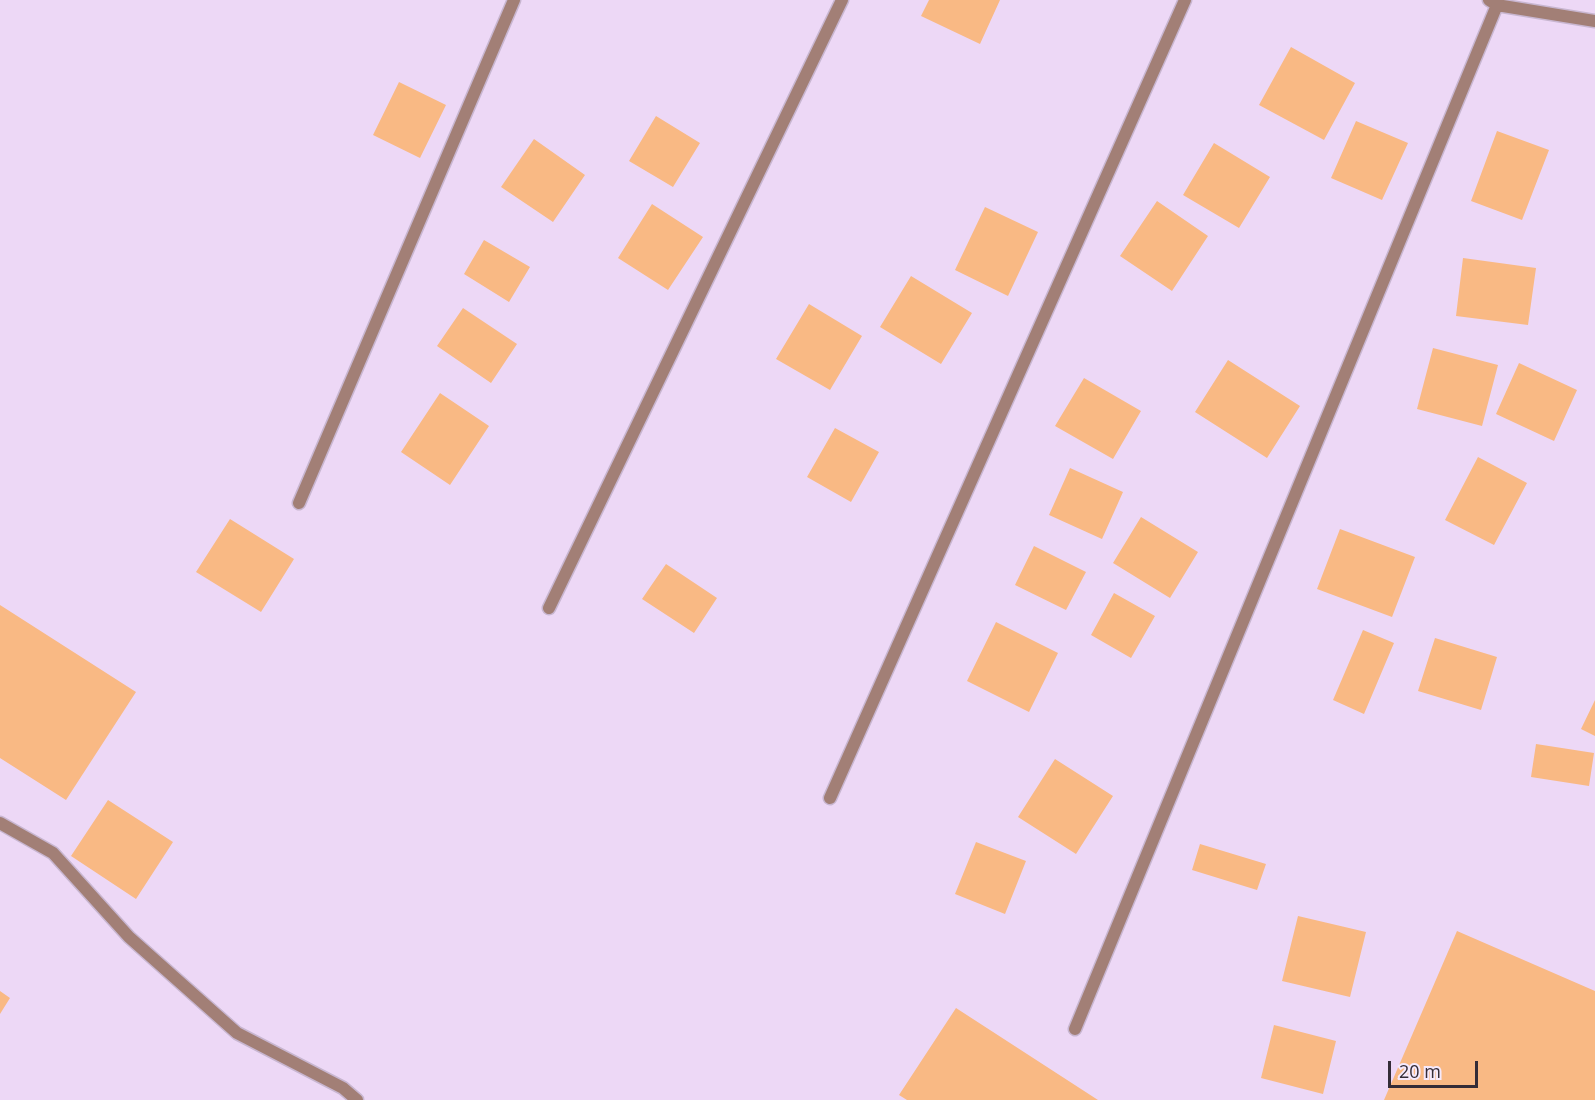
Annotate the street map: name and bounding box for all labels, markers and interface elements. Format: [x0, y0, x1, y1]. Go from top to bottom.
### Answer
scale bar [1391, 1049, 1481, 1087]
text: 20 m [1399, 1059, 1441, 1083]

